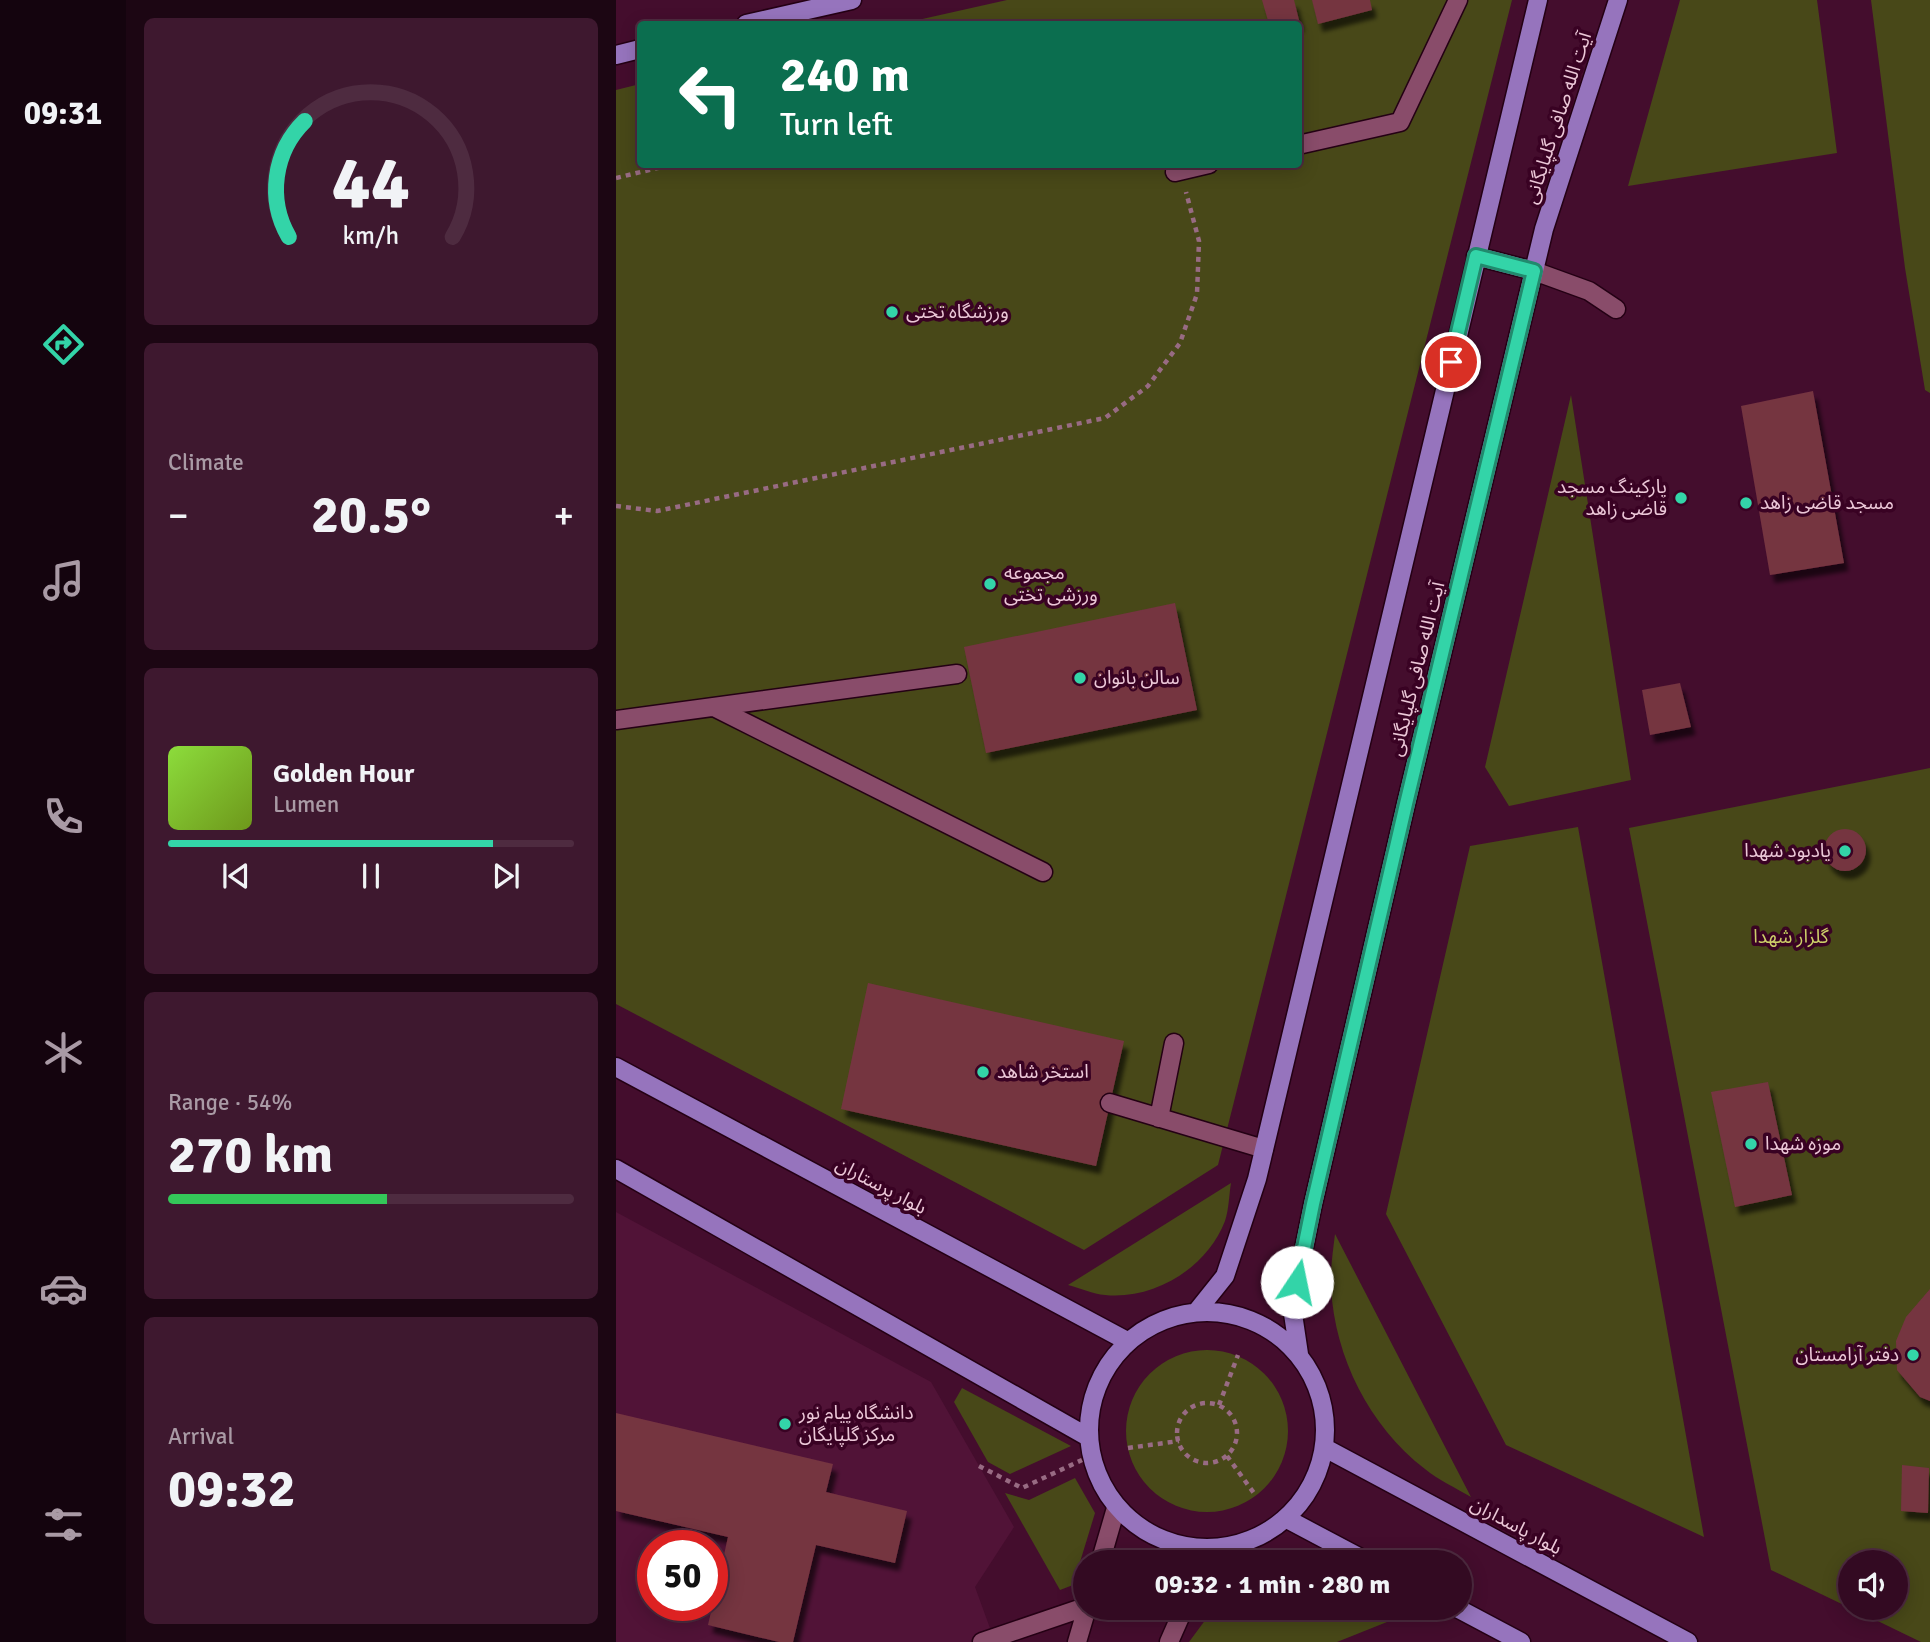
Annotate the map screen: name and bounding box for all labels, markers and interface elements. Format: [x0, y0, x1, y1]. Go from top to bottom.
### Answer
street label: آیت الله صافی گلپایگانی [1519, 28, 1598, 207]
text: 240 m [780, 45, 910, 105]
icon: left [665, 49, 756, 140]
text: 09:31 [24, 94, 102, 133]
text: Turn left [780, 105, 893, 144]
text: 44 [332, 140, 410, 229]
text: km/h [343, 220, 399, 251]
place label: ورزشگاه تختی [906, 300, 1009, 324]
marker: ورزشگاه تختی [884, 304, 900, 320]
icon: directions [39, 320, 88, 369]
pin [1421, 332, 1481, 392]
icon: arrive [1432, 343, 1470, 381]
text: Climate [168, 448, 244, 477]
place label: پارکینگ مسجد قاضی زاهد [1557, 475, 1667, 521]
text: 20.5° [311, 483, 431, 547]
marker: پارکینگ مسجد قاضی زاهد [1673, 490, 1689, 506]
place label: مسجد قاضی زاهد [1760, 491, 1894, 515]
text: − [168, 492, 189, 539]
text: + [553, 492, 574, 539]
marker: مسجد قاضی زاهد [1738, 495, 1754, 511]
icon: music [39, 556, 88, 605]
place label: مجموعه ورزشی تختی [1004, 561, 1098, 607]
marker: مجموعه ورزشی تختی [982, 576, 998, 592]
street label: آیت الله صافی گلپایگانی [1384, 578, 1451, 759]
place label: سالن بانوان [1094, 666, 1180, 690]
marker: سالن بانوان [1072, 670, 1088, 686]
text: Golden Hour [273, 758, 414, 790]
text: Lumen [273, 790, 339, 819]
icon: phone [39, 792, 88, 841]
place label: یادبود شهدا [1744, 839, 1831, 863]
marker: یادبود شهدا [1837, 843, 1853, 859]
icon: previous [217, 857, 255, 895]
icon: pause [352, 857, 390, 895]
icon: next [487, 857, 525, 895]
park label: گلزار شهدا [1753, 925, 1830, 949]
icon: climate [39, 1028, 88, 1077]
place label: استخر شاهد [997, 1060, 1089, 1084]
marker: استخر شاهد [975, 1064, 991, 1080]
text: Range · 54% [168, 1088, 292, 1117]
text: 270 km [168, 1123, 333, 1187]
place label: موزه شهدا [1765, 1132, 1841, 1156]
marker: موزه شهدا [1743, 1136, 1759, 1152]
street label: بلوار پرستاران [831, 1152, 931, 1220]
position arrow [1260, 1245, 1334, 1319]
icon: car [39, 1264, 88, 1313]
place label: دفتر آرامستان [1795, 1343, 1899, 1367]
marker: دفتر آرامستان [1905, 1347, 1921, 1363]
place label: دانشگاه پیام نور مرکز گلپایگان [798, 1401, 914, 1447]
marker: دانشگاه پیام نور مرکز گلپایگان [777, 1416, 793, 1432]
text: Arrival [168, 1422, 234, 1451]
text: 09:32 [168, 1457, 296, 1521]
street label: بلوار پاسداران [1466, 1492, 1566, 1560]
icon: filters [39, 1500, 88, 1549]
speed limit sign: 50 [637, 1530, 728, 1621]
map controls [1838, 1550, 1908, 1620]
button: sound [1838, 1550, 1908, 1620]
text: 09:32 · 1 min · 280 m [1155, 1569, 1390, 1601]

